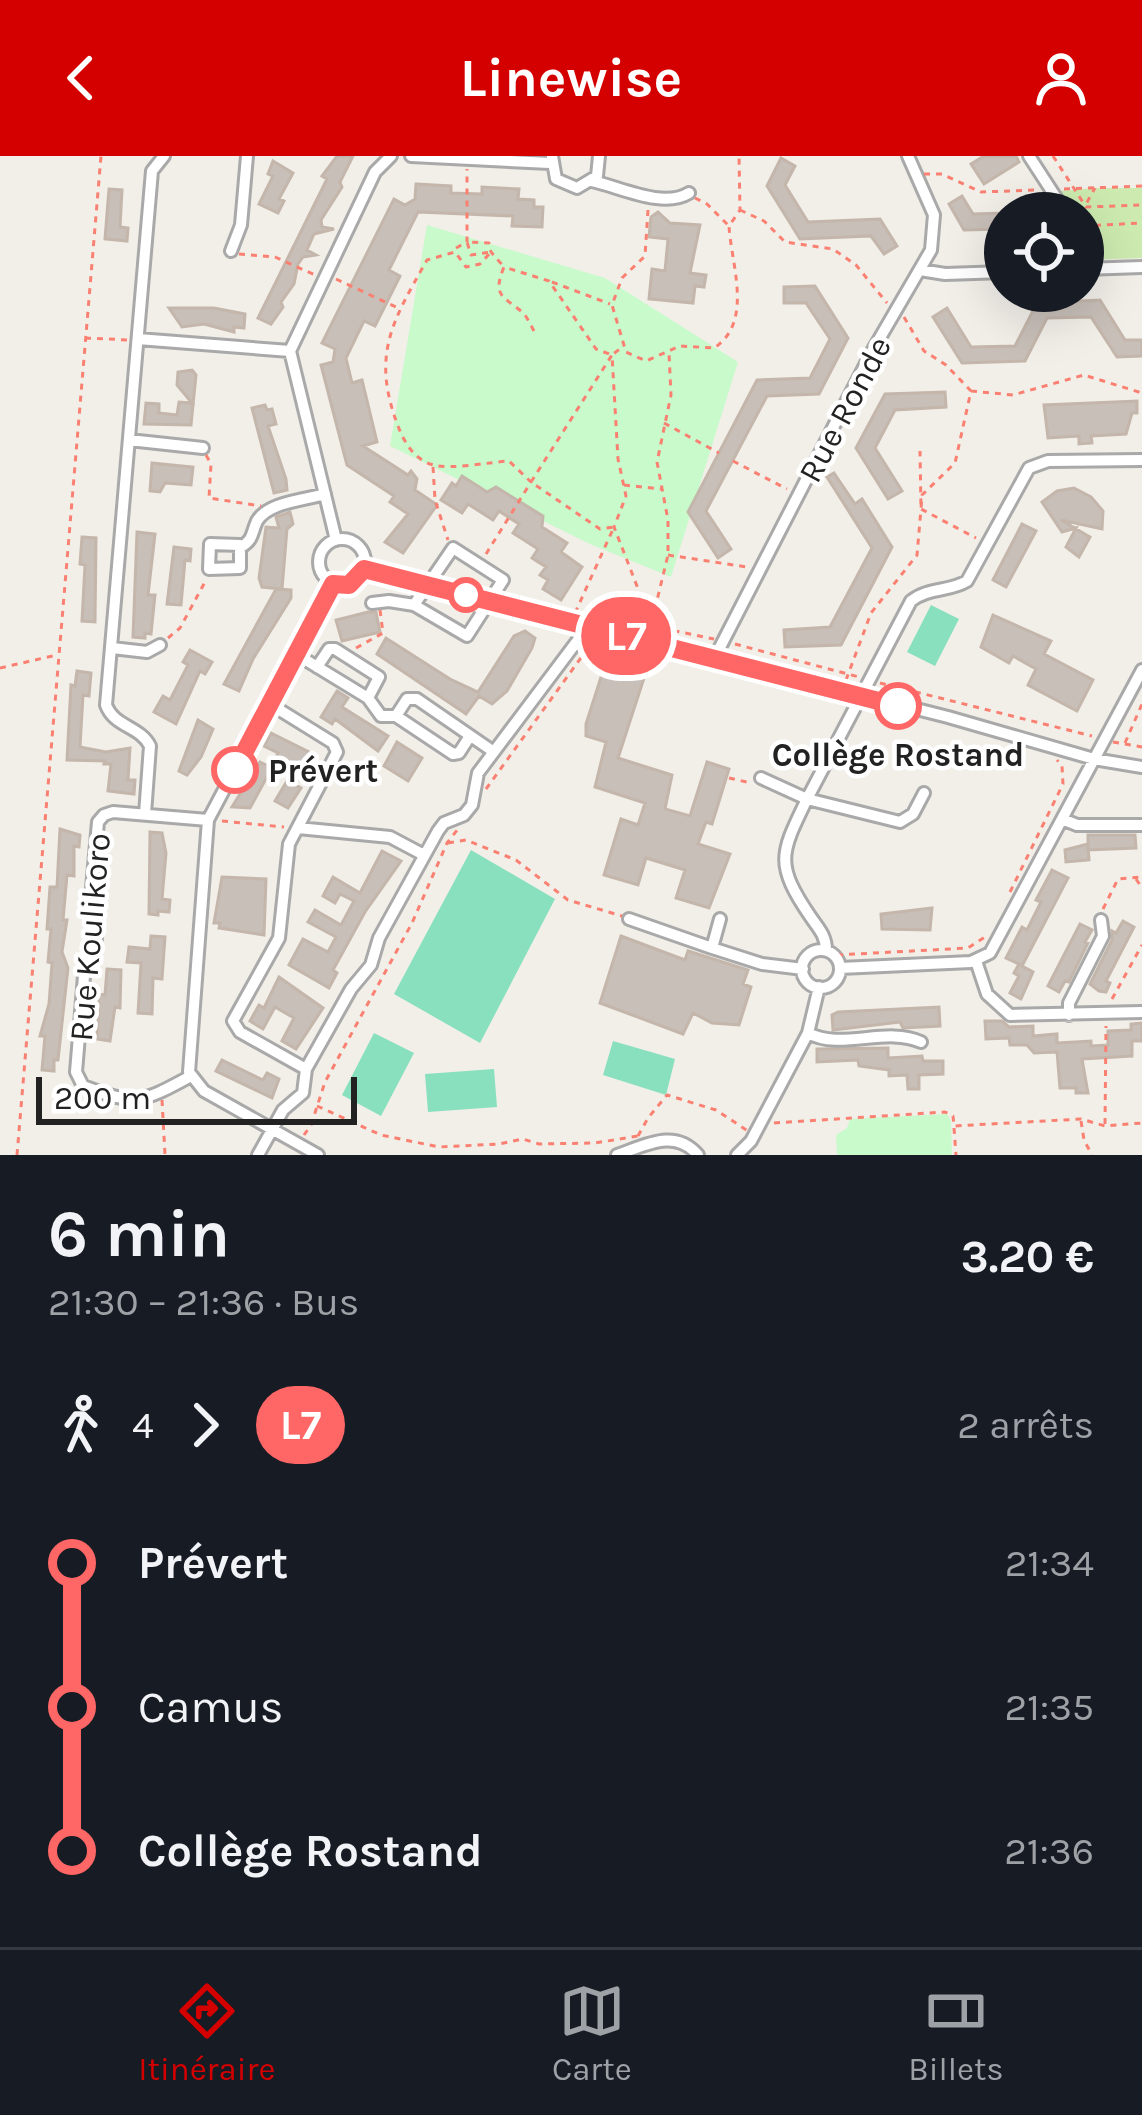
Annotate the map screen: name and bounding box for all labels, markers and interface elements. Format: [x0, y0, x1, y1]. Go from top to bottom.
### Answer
icon: back [48, 45, 114, 111]
icon: person [1028, 45, 1094, 111]
text: Linewise [460, 46, 682, 110]
map controls [984, 192, 1104, 312]
button: locate [984, 192, 1104, 312]
street label: Rue Ronde [791, 330, 899, 489]
unlabelled marker [450, 579, 482, 611]
line badge: L7 [572, 597, 680, 675]
text: L7 [605, 611, 647, 661]
marker: Collège Rostand [876, 684, 920, 728]
place label: Collège Rostand [772, 736, 1024, 774]
marker: Prévert [213, 748, 257, 792]
place label: Prévert [268, 752, 378, 790]
street label: Rue Koulikoro [62, 831, 118, 1043]
scale bar [36, 1071, 357, 1124]
text: 200 m [54, 1079, 151, 1117]
text: 6 min [48, 1195, 230, 1273]
text: 3.20 € [961, 1231, 1094, 1283]
text: 21:30 – 21:36 · Bus [48, 1279, 359, 1325]
icon: walk [48, 1392, 114, 1458]
icon: forward [172, 1392, 238, 1458]
text: L7 [280, 1400, 321, 1450]
text: 4 [132, 1402, 154, 1448]
text: 2 arrêts [957, 1402, 1094, 1448]
text: Prévert [138, 1537, 288, 1589]
text: 21:34 [1005, 1540, 1094, 1586]
text: Camus [138, 1681, 283, 1733]
text: 21:35 [1004, 1684, 1094, 1730]
text: Collège Rostand [138, 1825, 483, 1877]
text: 21:36 [1004, 1828, 1094, 1874]
tab: Itinéraire [138, 1978, 275, 2088]
tab: Carte [552, 1978, 632, 2088]
tab: Billets [908, 1978, 1004, 2088]

